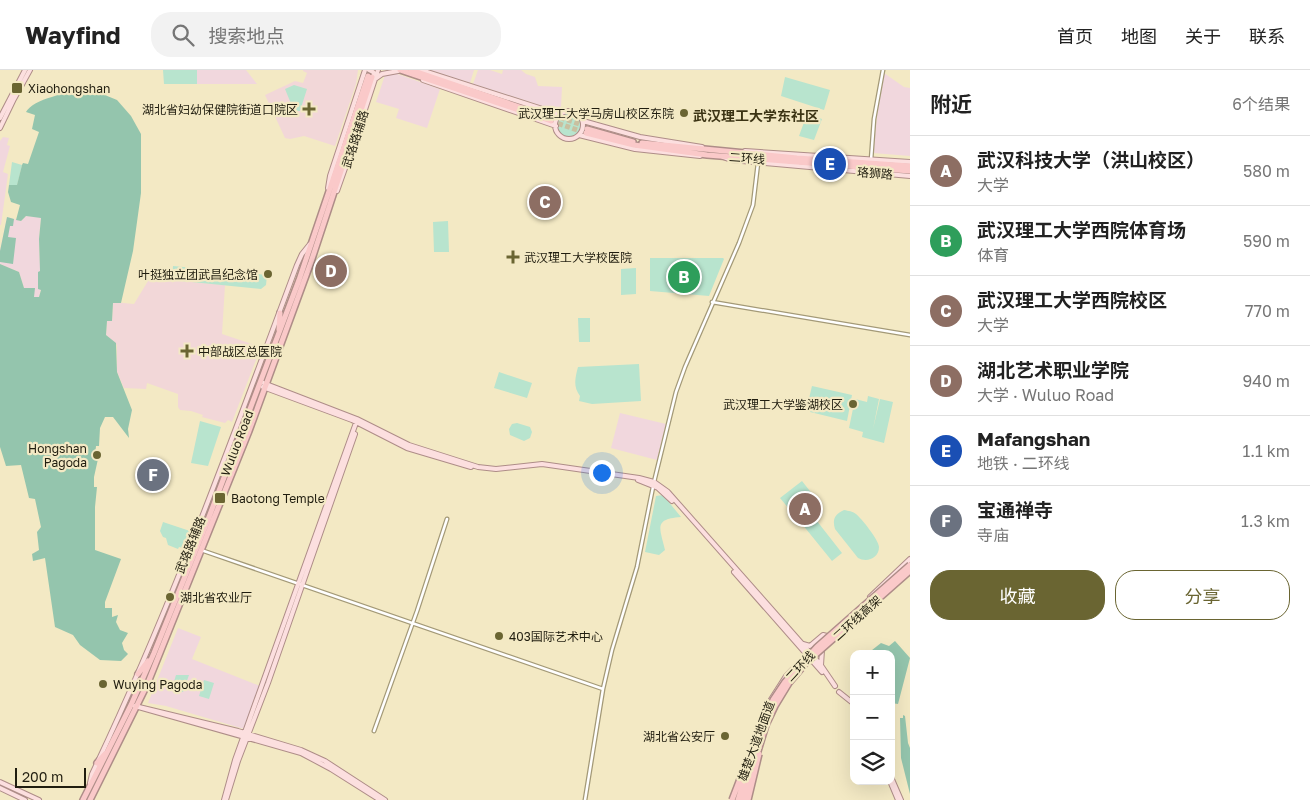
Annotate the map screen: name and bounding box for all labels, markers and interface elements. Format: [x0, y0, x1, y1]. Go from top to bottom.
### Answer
search box [151, 12, 501, 57]
text: Wayfind [25, 20, 121, 49]
icon: search [169, 21, 197, 49]
text: 搜索地点 [209, 24, 285, 47]
text: 首页 [1057, 25, 1093, 47]
text: 地图 [1121, 25, 1157, 47]
text: 关于 [1185, 25, 1221, 47]
text: 联系 [1249, 25, 1285, 47]
marker: Xiaohongshan [10, 81, 24, 95]
place label: Xiaohongshan [28, 81, 110, 96]
text: 附近 [930, 91, 972, 117]
text: 6个结果 [1232, 94, 1290, 114]
place label: 湖北省妇幼保健院街道口院区 [142, 102, 298, 117]
marker: 湖北省妇幼保健院街道口院区 [302, 102, 316, 116]
place label: 武汉理工大学马房山校区东院 [518, 106, 674, 121]
marker: 武汉理工大学马房山校区东院 [678, 107, 690, 119]
district label: 武汉理工大学东社区 [693, 107, 819, 124]
street label: 武珞路辅路 [339, 108, 371, 170]
pin: E [814, 145, 846, 183]
text: 武汉科技大学（洪山校区） [977, 148, 1205, 171]
street label: 二环线 [729, 149, 765, 167]
text: A [940, 161, 952, 181]
text: 580 m [1243, 161, 1290, 181]
street label: 珞狮路 [856, 164, 894, 182]
text: 大学 [977, 175, 1009, 195]
pin: C [529, 183, 561, 221]
text: 武汉理工大学西院体育场 [977, 218, 1186, 241]
text: B [940, 231, 952, 251]
text: 590 m [1243, 231, 1290, 251]
text: 体育 [977, 245, 1009, 265]
marker: 武汉理工大学校医院 [506, 250, 520, 264]
place label: 武汉理工大学校医院 [524, 250, 632, 265]
pin: D [315, 252, 347, 290]
pin: B [668, 258, 700, 296]
place label: 叶挺独立团武昌纪念馆 [138, 267, 258, 282]
marker: 叶挺独立团武昌纪念馆 [262, 268, 274, 280]
text: 武汉理工大学西院校区 [977, 288, 1167, 311]
text: C [940, 301, 952, 321]
text: 770 m [1245, 301, 1290, 321]
text: 大学 [977, 315, 1009, 335]
marker: 中部战区总医院 [180, 344, 194, 358]
place label: 中部战区总医院 [198, 344, 282, 359]
text: 湖北艺术职业学院 [977, 358, 1129, 381]
text: D [940, 371, 952, 391]
text: 940 m [1242, 371, 1290, 391]
text: 大学 · Wuluo Road [977, 385, 1114, 405]
place label: 武汉理工大学鉴湖校区 [723, 397, 843, 412]
marker: 武汉理工大学鉴湖校区 [847, 398, 859, 410]
street label: Wuluo Road [218, 408, 256, 478]
text: Mafangshan [977, 427, 1090, 450]
place label: Hongshan Pagoda [28, 441, 87, 470]
text: E [941, 441, 951, 461]
text: 1.1 km [1242, 441, 1290, 461]
marker: Hongshan Pagoda [91, 449, 103, 461]
text: 地铁 · 二环线 [977, 453, 1070, 473]
pin: F [137, 456, 169, 494]
your location [589, 460, 615, 486]
pin: A [789, 490, 821, 528]
marker: Baotong Temple [213, 491, 227, 505]
place label: Baotong Temple [231, 491, 325, 506]
text: 宝通禅寺 [977, 498, 1053, 521]
text: F [941, 511, 951, 531]
text: 1.3 km [1241, 511, 1290, 531]
street label: 武珞路辅路 [172, 514, 208, 576]
text: 寺庙 [977, 525, 1009, 545]
button: 收藏 [930, 570, 1105, 620]
button: 分享 [1115, 570, 1290, 620]
place label: 湖北省农业厅 [180, 590, 252, 605]
marker: 湖北省农业厅 [164, 591, 176, 603]
street label: 二环线高架 [830, 592, 884, 644]
place label: 403国际艺术中心 [509, 629, 603, 644]
marker: 403国际艺术中心 [493, 630, 505, 642]
street label: 二环线 [782, 648, 818, 684]
map controls [850, 650, 895, 785]
button: + [850, 650, 895, 695]
place label: Wuying Pagoda [113, 677, 203, 692]
marker: Wuying Pagoda [97, 678, 109, 690]
button: − [850, 695, 895, 740]
street label: 雄楚大道地面道 [735, 699, 777, 783]
place label: 湖北省公安厅 [643, 729, 715, 744]
marker: 湖北省公安厅 [719, 730, 731, 742]
button: layers [850, 740, 895, 785]
scale bar [15, 765, 86, 788]
text: 200 m [22, 768, 63, 785]

